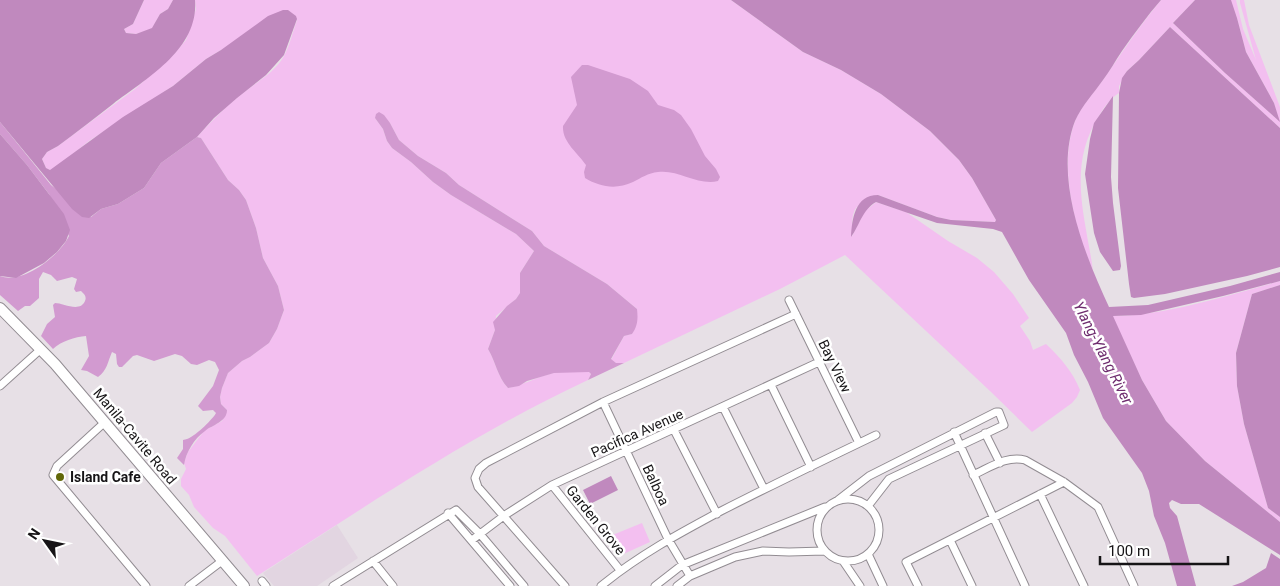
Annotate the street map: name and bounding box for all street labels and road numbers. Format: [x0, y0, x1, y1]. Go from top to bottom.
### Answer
street label: Bay View [815, 337, 855, 395]
street label: Manila-Cavite Road [90, 385, 180, 487]
street label: Pacifica Avenue [588, 406, 686, 460]
street label: Balboa [640, 462, 672, 508]
street label: Garden Grove [563, 482, 629, 558]

